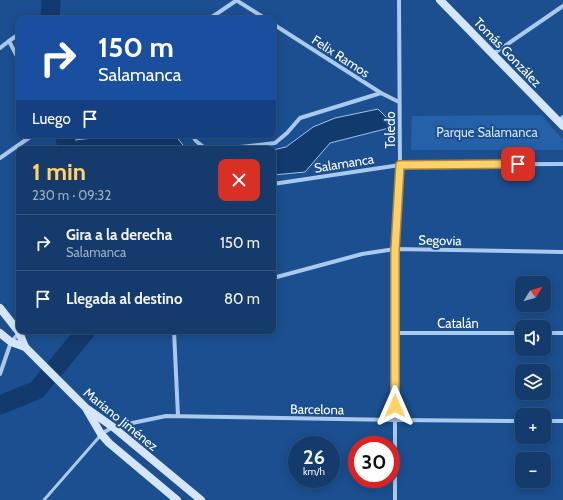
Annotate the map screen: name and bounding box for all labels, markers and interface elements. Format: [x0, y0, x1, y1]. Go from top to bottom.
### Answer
street label: Tomás González [471, 14, 545, 90]
text: 150 m [98, 30, 174, 64]
street label: Felix Ramos [309, 31, 373, 81]
icon: right [32, 32, 84, 84]
text: Salamanca [98, 64, 181, 86]
icon: arrive [79, 108, 101, 130]
text: Luego [32, 110, 71, 128]
street label: Toledo [382, 111, 398, 149]
park label: Parque Salamanca [436, 124, 538, 140]
pin [501, 147, 535, 181]
street label: Salamanca [313, 150, 376, 176]
icon: arrive [507, 153, 529, 175]
text: 1 min [32, 157, 86, 186]
button: close [218, 159, 260, 201]
text: 230 m · 09:32 [32, 187, 111, 203]
text: Gira a la derecha [66, 226, 172, 244]
icon: right [32, 232, 54, 254]
street label: Segovia [418, 232, 462, 248]
text: 150 m [220, 234, 260, 252]
text: Salamanca [66, 244, 126, 260]
north arrow [515, 276, 551, 312]
map controls [515, 276, 551, 488]
icon: arrive [32, 288, 54, 310]
text: Llegada al destino [66, 290, 182, 308]
text: 80 m [224, 290, 260, 308]
street label: Catalán [437, 315, 479, 331]
button: sound [515, 320, 551, 356]
button: layers [515, 364, 551, 400]
street label: Mariano Jiménez [81, 384, 161, 454]
position arrow [374, 385, 416, 427]
street label: Barcelona [290, 401, 345, 417]
button: + [515, 408, 551, 444]
speed limit sign: 30 [348, 436, 400, 488]
text: 26 [303, 445, 325, 469]
button: − [515, 452, 551, 488]
text: km/h [303, 465, 325, 478]

